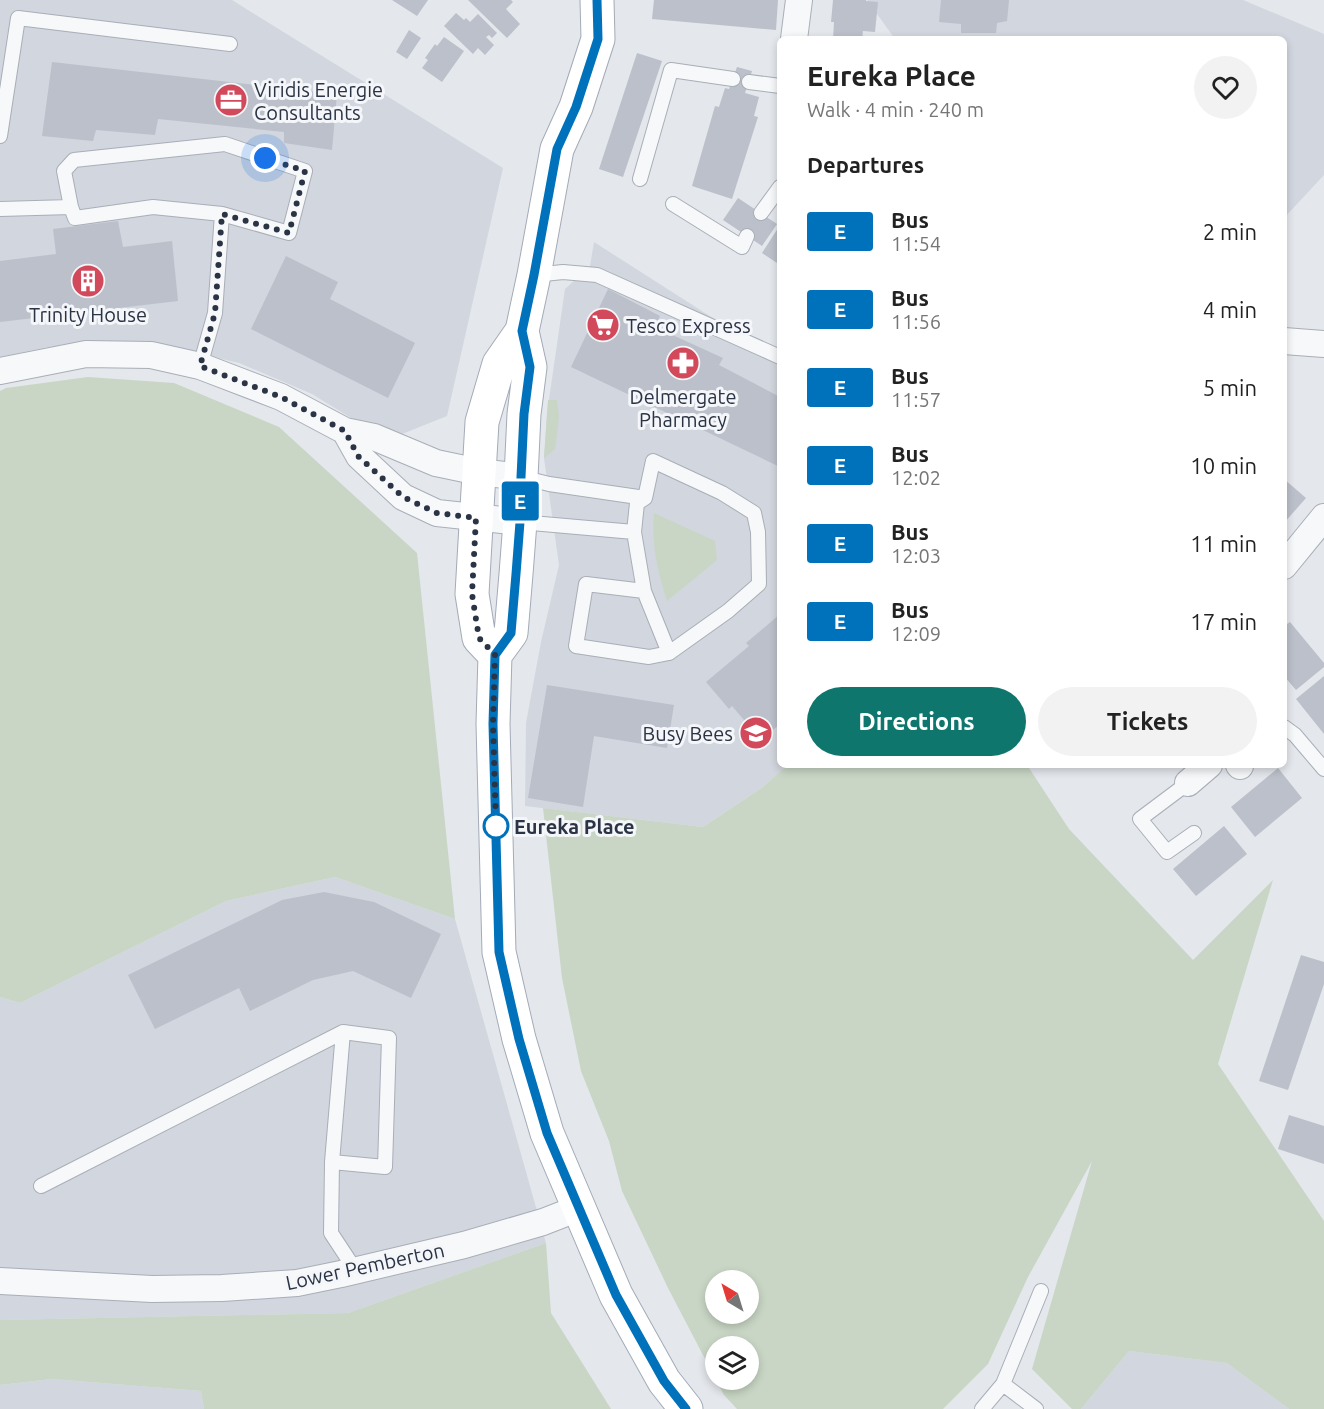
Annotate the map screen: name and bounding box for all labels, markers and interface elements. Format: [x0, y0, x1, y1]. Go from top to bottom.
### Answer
button: heart [1194, 56, 1257, 119]
text: Eureka Place [807, 60, 976, 91]
place label: Viridis Energie Consultants [254, 78, 383, 124]
office icon: Viridis Energie Consultants [213, 82, 249, 118]
text: Walk · 4 min · 240 m [807, 98, 984, 121]
your location [250, 143, 280, 173]
text: Departures [807, 152, 924, 177]
text: Bus [891, 207, 929, 232]
text: E [834, 219, 846, 243]
text: 2 min [1203, 219, 1257, 244]
text: 11:54 [891, 232, 941, 255]
building icon: Trinity House [70, 263, 106, 299]
text: Bus [891, 285, 929, 310]
text: E [834, 297, 846, 321]
text: 4 min [1203, 297, 1257, 322]
place label: Trinity House [29, 303, 147, 326]
supermarket icon: Tesco Express [585, 307, 621, 343]
text: 11:56 [891, 310, 941, 333]
place label: Tesco Express [626, 314, 751, 337]
pharmacy icon: Delmergate Pharmacy [665, 345, 701, 381]
text: Bus [891, 363, 929, 388]
text: E [834, 375, 846, 399]
text: 5 min [1203, 375, 1257, 400]
place label: Delmergate Pharmacy [630, 385, 736, 431]
text: 11:57 [891, 388, 941, 411]
text: Bus [891, 441, 929, 466]
text: E [834, 453, 846, 477]
text: 10 min [1190, 453, 1257, 478]
text: 12:02 [891, 466, 941, 489]
line badge: E [500, 482, 540, 520]
text: E [514, 489, 526, 513]
text: Bus [891, 519, 929, 544]
text: E [834, 531, 846, 555]
text: 11 min [1190, 531, 1257, 556]
text: 12:03 [891, 544, 941, 567]
text: Bus [891, 597, 929, 622]
text: E [834, 609, 846, 633]
text: 17 min [1190, 609, 1257, 634]
text: 12:09 [891, 622, 941, 645]
button: Directions [807, 687, 1026, 756]
button: Tickets [1038, 687, 1257, 756]
school or university icon: Busy Bees [738, 715, 774, 751]
place label: Busy Bees [643, 722, 733, 745]
marker: Eureka Place [483, 813, 509, 839]
place label: Eureka Place [514, 815, 635, 838]
street label: Lower Pemberton [284, 1238, 446, 1294]
north arrow [705, 1270, 759, 1324]
map controls [705, 1270, 759, 1390]
button: layers [705, 1336, 759, 1390]

